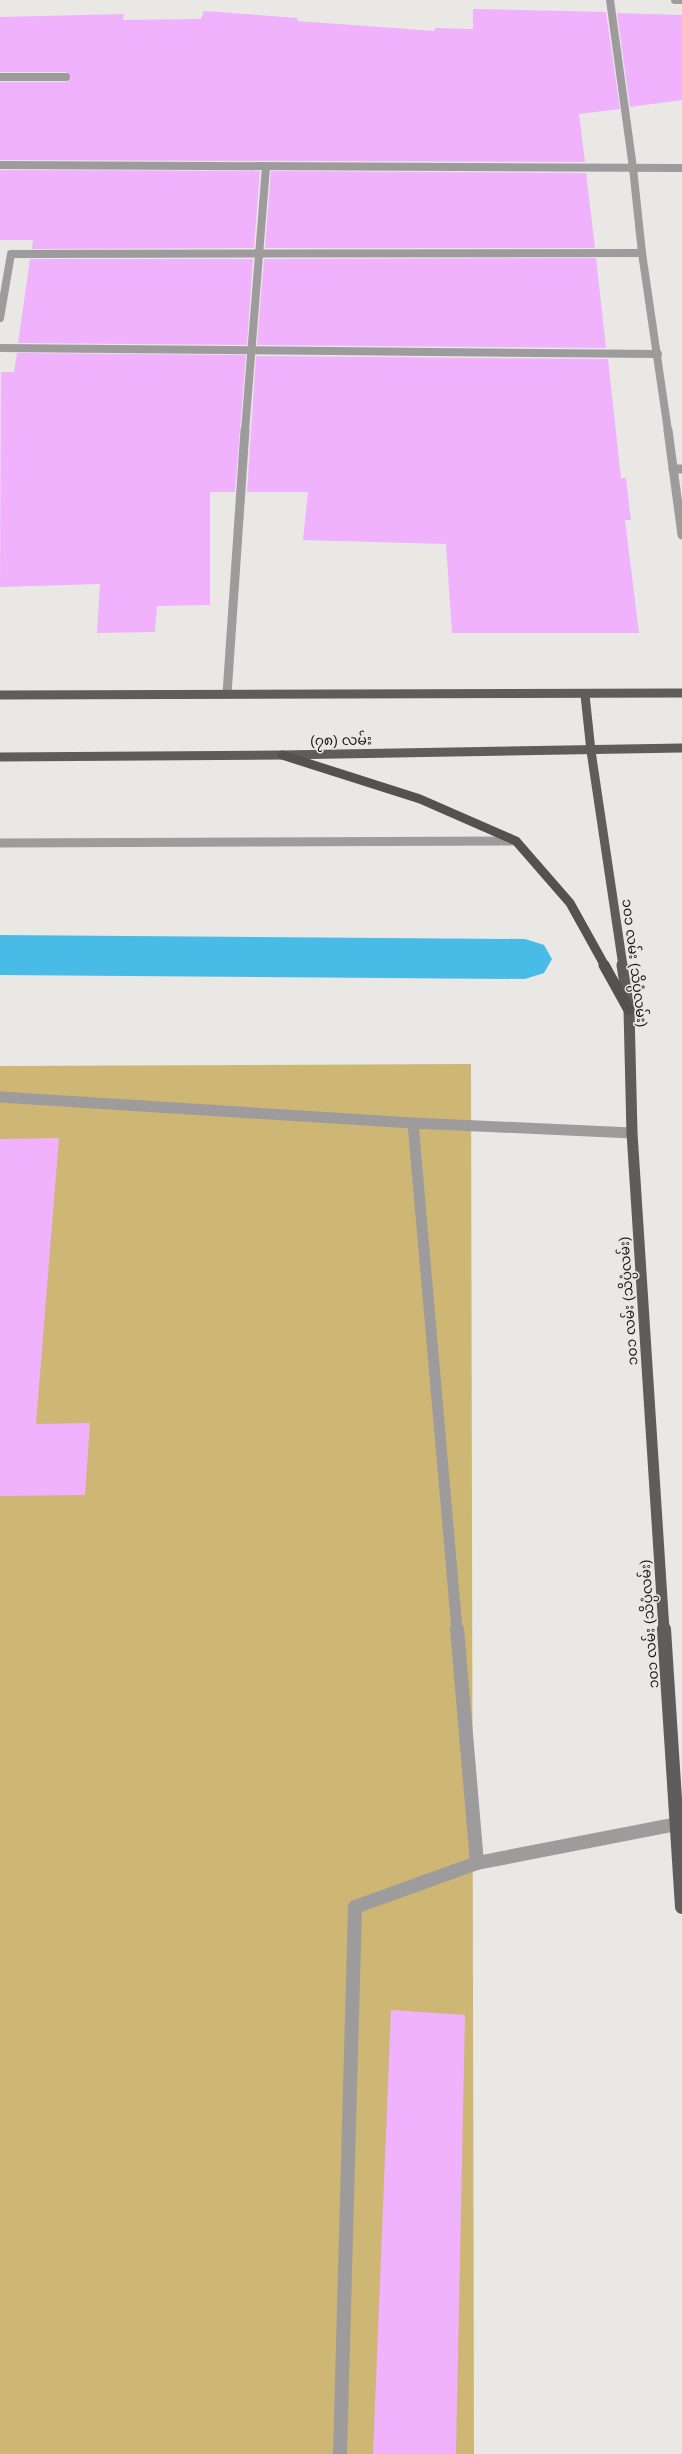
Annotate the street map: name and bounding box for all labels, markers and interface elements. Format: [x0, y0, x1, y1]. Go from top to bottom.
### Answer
street label: (၇၈) လမ်း [310, 729, 372, 753]
street label: ၁၀၁ လမ်း (သိပ္ပံလမ်း) [615, 898, 653, 1029]
street label: ၁၀၁ လမ်း (သိပ္ပံလမ်း) [614, 1236, 645, 1366]
street label: ၁၀၁ လမ်း (သိပ္ပံလမ်း) [635, 1559, 666, 1689]

